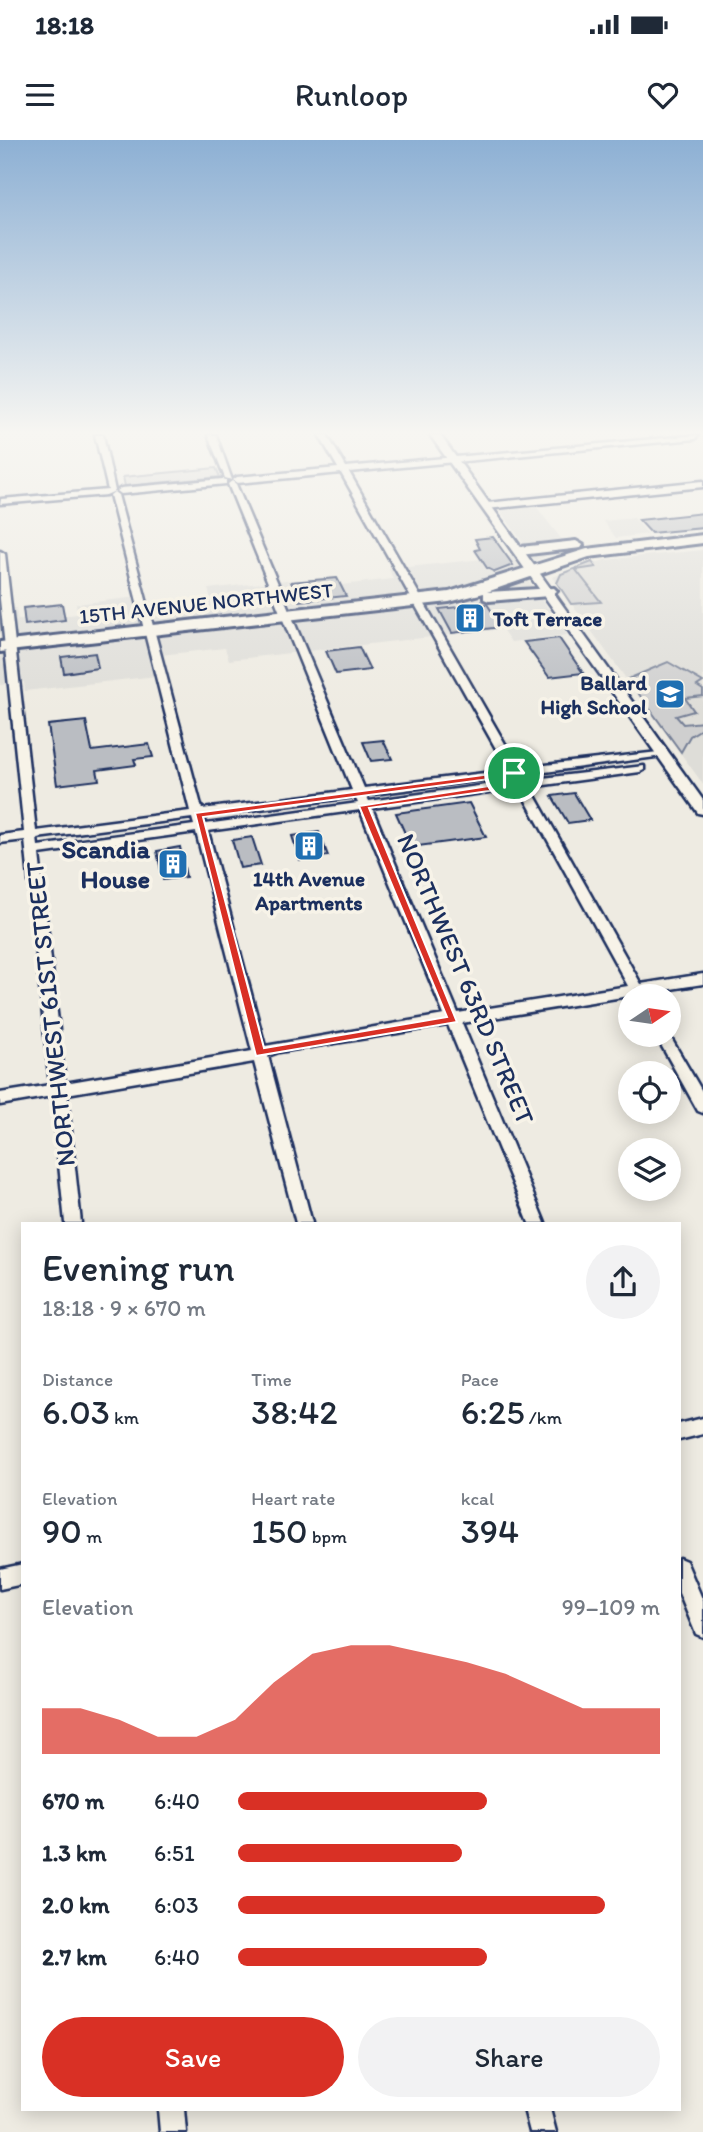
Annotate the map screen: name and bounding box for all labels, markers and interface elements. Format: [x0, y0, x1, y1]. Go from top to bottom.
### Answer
text: 18:18 [35, 9, 94, 41]
icon: menu [21, 76, 59, 114]
text: Runloop [295, 76, 408, 114]
icon: heart [644, 76, 682, 114]
street label: 15TH AVENUE NORTHWEST [78, 577, 335, 629]
building icon: Toft Terrace [453, 601, 487, 635]
place label: Toft Terrace [492, 606, 602, 631]
place label: Ballard High School [541, 670, 648, 720]
school or university icon: Ballard High School [653, 677, 687, 711]
pin [484, 743, 544, 803]
icon: arrive [495, 754, 533, 792]
building icon: 14th Avenue Apartments [292, 829, 326, 863]
street label: NORTHWEST 63RD STREET [390, 829, 542, 1130]
place label: Scandia House [61, 833, 150, 895]
building icon: Scandia House [156, 847, 190, 881]
street label: NORTHWEST 61ST STREET [18, 859, 82, 1168]
place label: 14th Avenue Apartments [253, 866, 365, 916]
north arrow [618, 984, 681, 1046]
map controls [618, 984, 681, 1201]
button: locate [618, 1061, 681, 1124]
button: layers [618, 1138, 681, 1201]
text: Evening run [42, 1245, 235, 1291]
button: share [586, 1245, 660, 1319]
text: 18:18 · 9 × 670 m [42, 1294, 206, 1322]
text: Distance [42, 1368, 113, 1391]
text: Time [251, 1368, 292, 1391]
text: Pace [461, 1368, 499, 1391]
text: 6.03 [42, 1391, 110, 1433]
text: 38:42 [251, 1391, 338, 1433]
text: 6:25 [461, 1391, 525, 1433]
text: km [110, 1406, 139, 1429]
text: /km [525, 1406, 562, 1429]
text: Elevation [42, 1487, 118, 1510]
text: Heart rate [251, 1487, 335, 1510]
text: kcal [461, 1487, 494, 1510]
text: 90 [42, 1510, 82, 1552]
text: 150 [251, 1510, 308, 1552]
text: 394 [461, 1510, 519, 1552]
text: m [82, 1525, 102, 1548]
text: bpm [308, 1525, 347, 1548]
text: Elevation [42, 1593, 133, 1621]
text: 99–109 m [562, 1593, 660, 1621]
text: 670 m [42, 1787, 104, 1815]
text: 6:40 [154, 1787, 200, 1815]
text: 1.3 km [42, 1839, 106, 1867]
text: 6:51 [154, 1839, 195, 1867]
text: 2.0 km [42, 1891, 110, 1919]
text: 6:03 [154, 1891, 199, 1919]
text: 2.7 km [42, 1943, 107, 1971]
text: 6:40 [154, 1943, 200, 1971]
button: Save [42, 2017, 344, 2097]
button: Share [358, 2017, 660, 2097]

